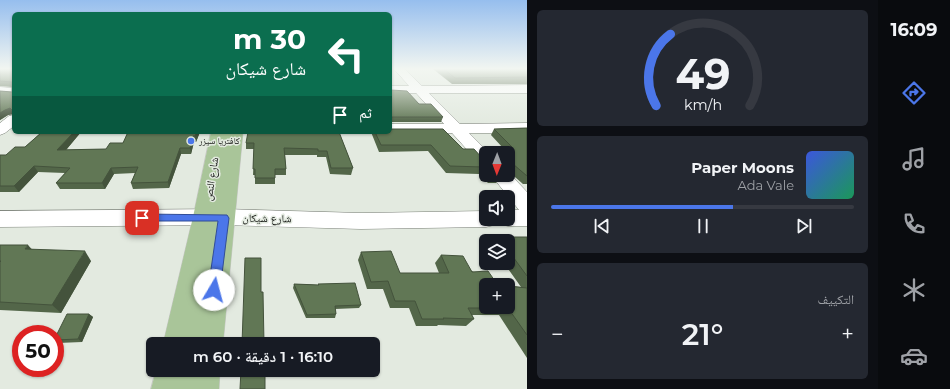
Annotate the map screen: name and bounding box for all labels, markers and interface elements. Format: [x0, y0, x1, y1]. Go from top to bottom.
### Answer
text: 16:09 [891, 19, 937, 41]
text: 30 m [233, 22, 306, 56]
icon: left [320, 28, 372, 80]
text: 49 [675, 49, 730, 99]
text: شارع شيكان [225, 58, 306, 80]
icon: directions [900, 79, 928, 107]
text: km/h [683, 96, 722, 114]
text: ثم [359, 103, 372, 122]
icon: arrive [329, 104, 351, 126]
place label: كافتريا سيزر [198, 135, 240, 146]
marker: كافتريا سيزر [186, 136, 196, 146]
icon: music [900, 145, 928, 173]
north arrow [479, 146, 515, 182]
map controls [479, 146, 515, 314]
street label: شارع النص [201, 156, 221, 202]
text: Paper Moons [691, 158, 794, 177]
text: Ada Vale [737, 177, 794, 193]
button: sound [479, 190, 515, 226]
pin [125, 201, 159, 235]
icon: arrive [131, 207, 153, 229]
icon: phone [900, 210, 928, 238]
street label: شارع شيكان [242, 211, 292, 225]
icon: previous [591, 215, 613, 237]
icon: pause [692, 215, 714, 237]
icon: next [793, 215, 815, 237]
button: layers [479, 234, 515, 270]
position arrow [193, 269, 235, 311]
icon: climate [900, 276, 928, 304]
button: + [479, 278, 515, 314]
text: التكييف [818, 291, 854, 307]
text: 21° [682, 316, 723, 353]
text: − [551, 321, 564, 348]
text: + [841, 321, 854, 348]
speed limit sign: 50 [12, 325, 64, 377]
icon: car [900, 342, 928, 370]
text: 16:10 · 1 دقيقة · 60 m [193, 347, 333, 366]

